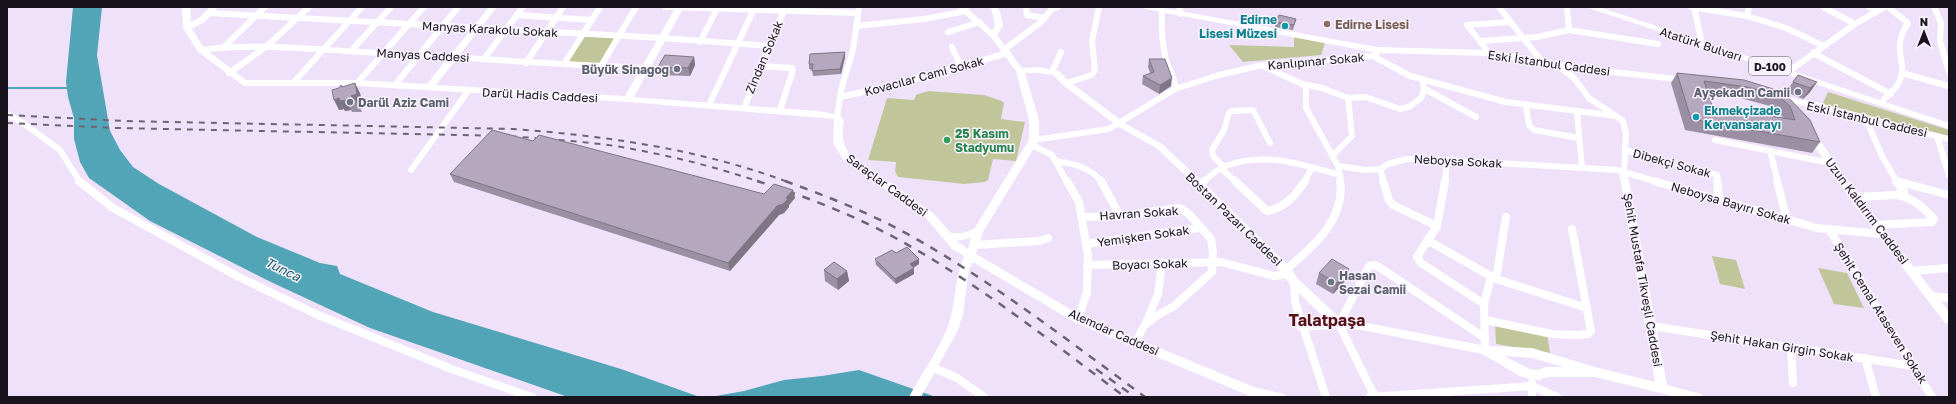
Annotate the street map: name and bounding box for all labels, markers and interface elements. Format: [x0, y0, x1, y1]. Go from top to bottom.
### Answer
place label: Edirne Lisesi Müzesi [1199, 12, 1277, 41]
north arrow [1904, 12, 1944, 52]
text: N [1920, 15, 1928, 28]
place label: Edirne Lisesi [1335, 17, 1409, 32]
street label: Manyas Karakolu Sokak [422, 18, 558, 40]
street label: Zindan Sokak [742, 18, 786, 96]
marker: Edirne Lisesi [1322, 19, 1332, 29]
marker: Edirne Lisesi Müzesi [1280, 21, 1290, 31]
street label: Atatürk Bulvarı [1658, 24, 1744, 64]
street label: Manyas Caddesi [376, 45, 470, 65]
street label: Eski İstanbul Caddesi [1487, 47, 1611, 79]
street label: Kanlıpınar Sokak [1267, 49, 1365, 73]
street label: Kovacılar Cami Sokak [863, 53, 986, 99]
road number: D-100 [1749, 57, 1791, 75]
place label: Büyük Sinagog [582, 62, 669, 77]
marker: Büyük Sinagog [672, 64, 682, 74]
street label: Darül Hadis Caddesi [482, 84, 598, 106]
place label: Ayşekadın Camii [1694, 85, 1790, 100]
marker: Ayşekadın Camii [1793, 87, 1803, 97]
place label: Darül Aziz Cami [358, 95, 449, 110]
marker: Darül Aziz Cami [345, 97, 355, 107]
street label: Eski İstanbul Caddesi [1805, 98, 1929, 140]
place label: Ekmekçizade Kervansarayı [1704, 103, 1781, 132]
marker: Ekmekçizade Kervansarayı [1691, 112, 1701, 122]
place label: 25 Kasım Stadyumu [955, 126, 1014, 155]
marker: 25 Kasım Stadyumu [942, 135, 952, 145]
street label: Dibekçi Sokak [1631, 145, 1713, 181]
street label: Saraçlar Caddesi [843, 150, 931, 220]
street label: Neboysa Sokak [1413, 151, 1503, 171]
street label: Uzun Kaldırım Caddesi [1822, 155, 1912, 267]
street label: Bostan Pazarı Caddesi [1183, 169, 1285, 269]
street label: Neboysa Bayırı Sokak [1669, 179, 1793, 227]
street label: Şehit Mustafa Tikveşli Caddesi [1620, 192, 1666, 368]
street label: Havran Sokak [1099, 203, 1179, 223]
street label: Yemişken Sokak [1096, 222, 1190, 250]
street label: Şehit Cemal Ataseven Sokak [1831, 240, 1931, 387]
water label: Tunca [263, 254, 304, 285]
street label: Boyacı Sokak [1112, 255, 1188, 273]
place label: Hasan Sezai Camii [1339, 268, 1406, 297]
marker: Hasan Sezai Camii [1326, 277, 1336, 287]
street label: Alemdar Caddesi [1067, 305, 1161, 359]
district label: Talatpaşa [1289, 310, 1365, 330]
street label: Şehit Hakan Girgin Sokak [1709, 327, 1855, 365]

